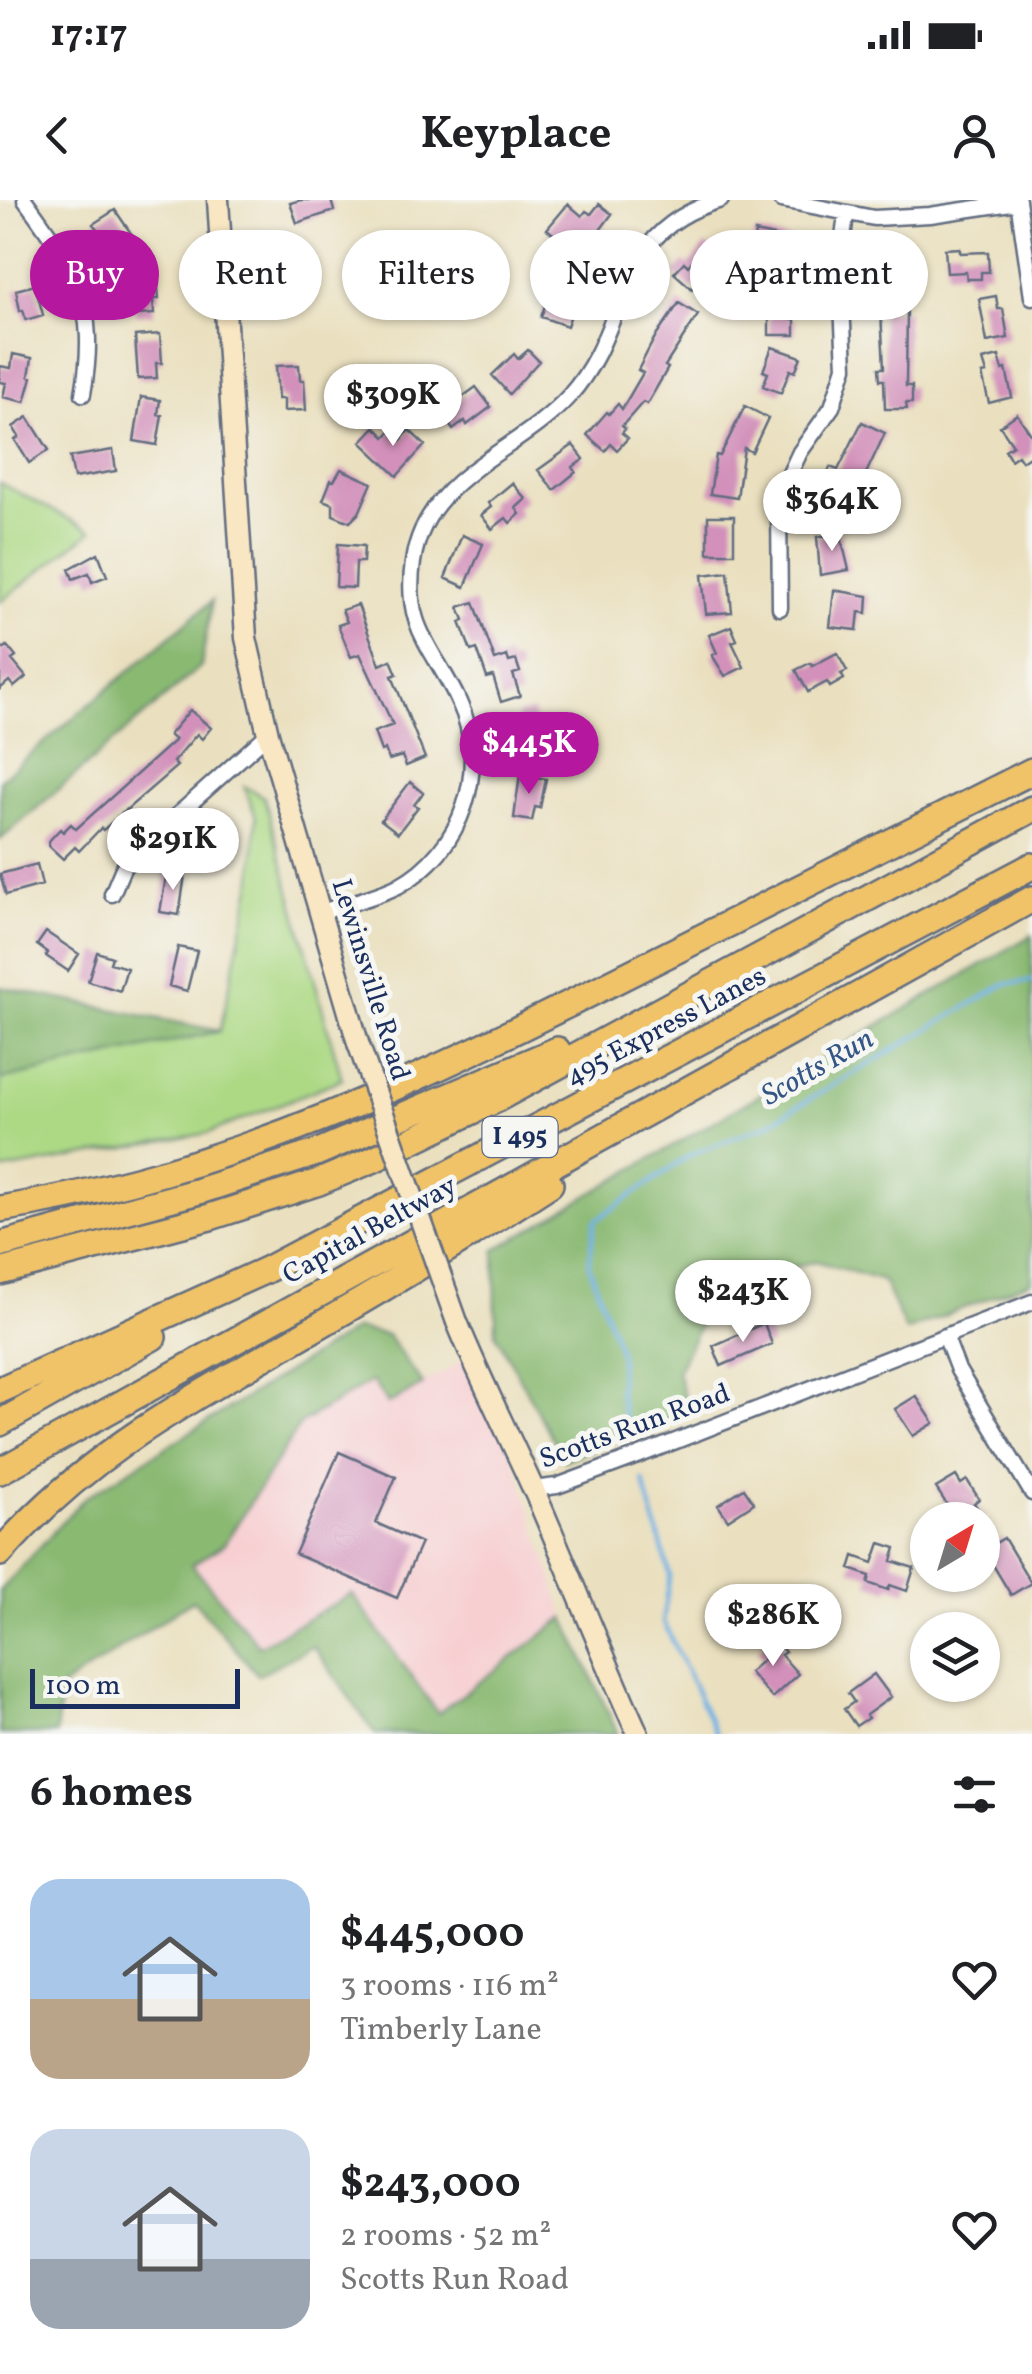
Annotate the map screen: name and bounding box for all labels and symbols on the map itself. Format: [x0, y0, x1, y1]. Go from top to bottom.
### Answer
pin: $309K [323, 364, 463, 449]
pin: $364K [762, 469, 902, 554]
pin: $445K [459, 712, 599, 797]
pin: $291K [103, 808, 243, 893]
street label: Lewinsville Road [321, 874, 419, 1086]
street label: 495 Express Lanes [558, 957, 774, 1097]
water label: Scotts Run [754, 1019, 882, 1117]
road number: I 495 [482, 1117, 558, 1157]
street label: Capital Beltway [276, 1167, 464, 1295]
pin: $243K [673, 1260, 813, 1345]
street label: Scotts Run Road [534, 1374, 736, 1480]
north arrow [910, 1502, 1000, 1592]
pin: $286K [703, 1584, 843, 1669]
scale bar [30, 1664, 240, 1708]

